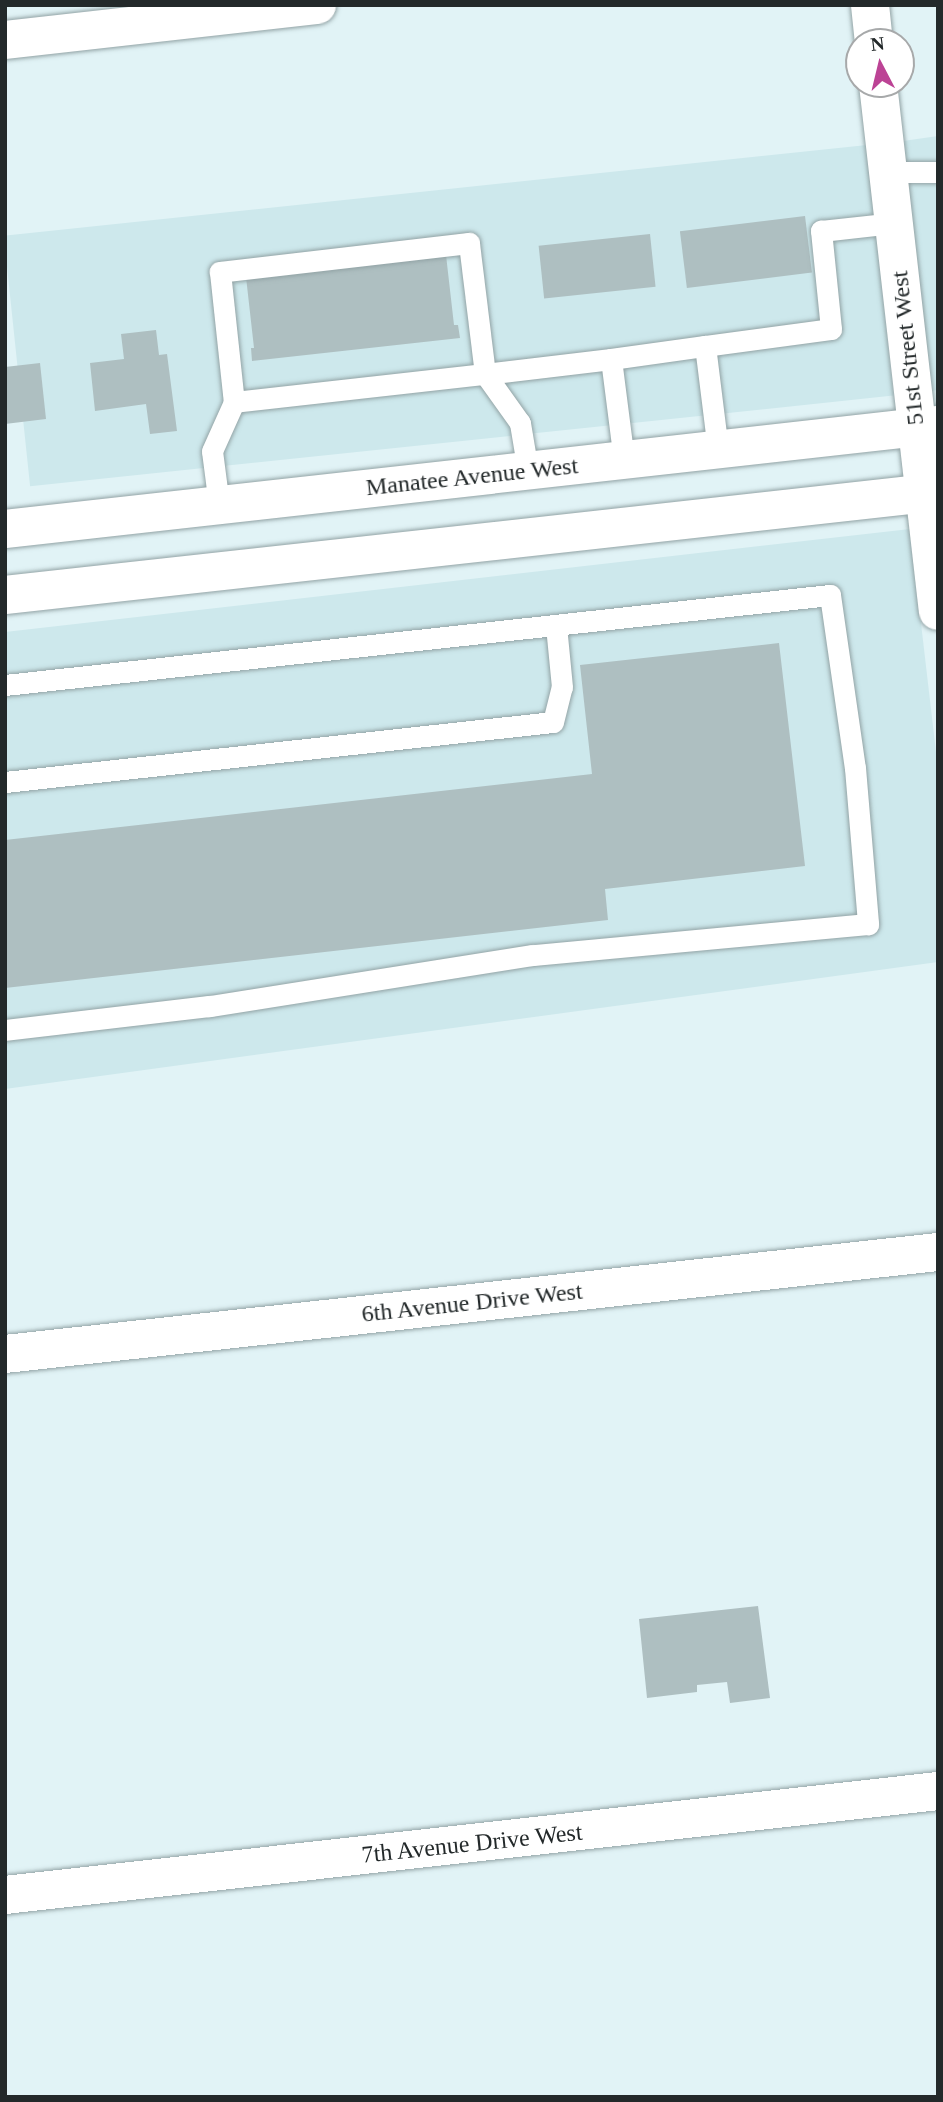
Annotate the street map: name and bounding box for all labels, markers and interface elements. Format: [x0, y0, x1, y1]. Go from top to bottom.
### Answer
north arrow [845, 28, 915, 98]
text: N [870, 32, 886, 55]
street label: 51st Street West [886, 269, 930, 427]
street label: Manatee Avenue West [364, 451, 580, 503]
street label: 6th Avenue Drive West [359, 1277, 585, 1329]
street label: 7th Avenue Drive West [359, 1818, 585, 1870]

